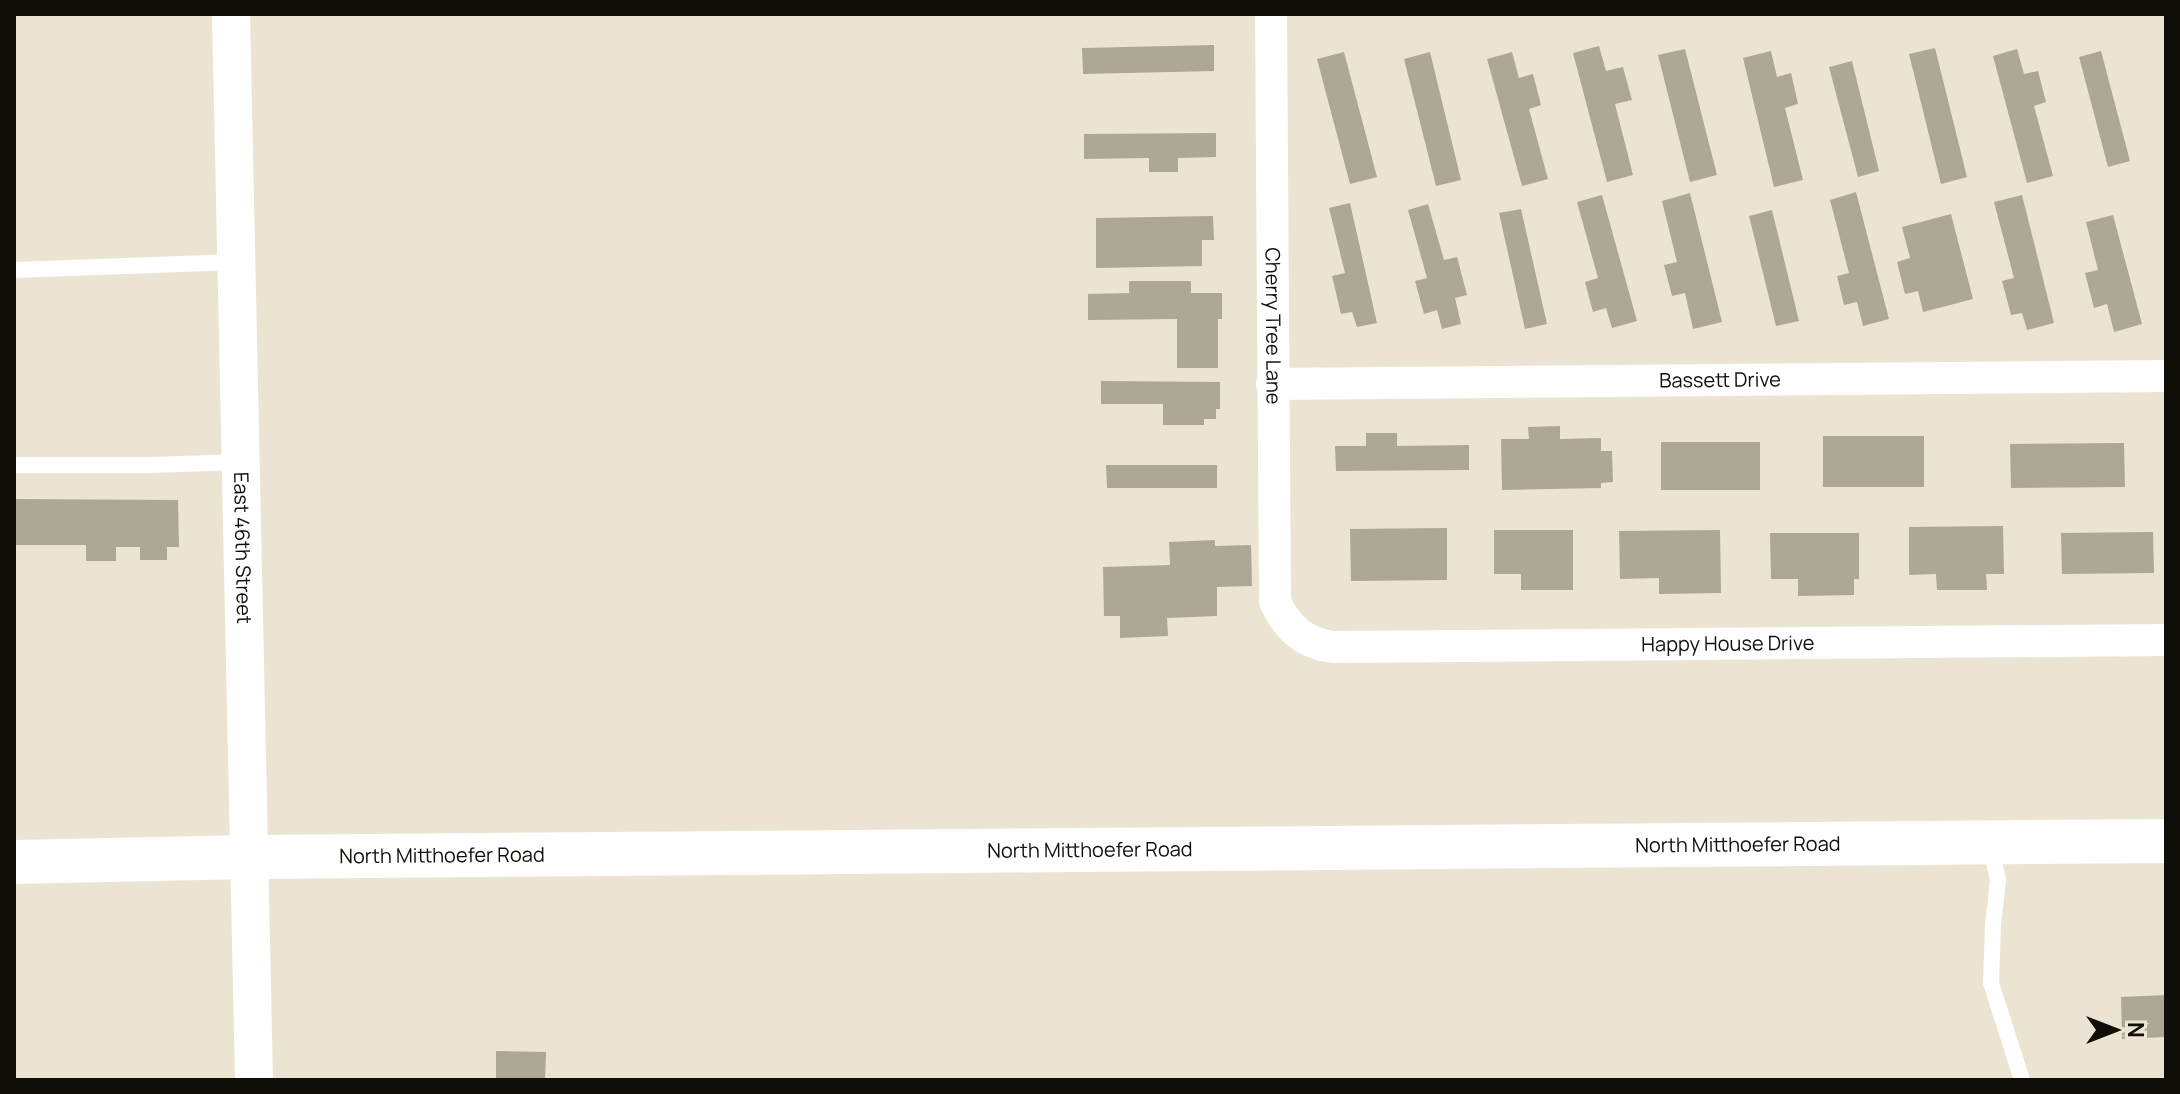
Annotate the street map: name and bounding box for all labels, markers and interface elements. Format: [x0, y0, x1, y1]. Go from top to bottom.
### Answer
street label: Cherry Tree Lane [1260, 247, 1288, 405]
street label: Bassett Drive [1659, 365, 1781, 394]
street label: East 46th Street [228, 472, 258, 624]
street label: Happy House Drive [1641, 629, 1815, 657]
street label: North Mitthoefer Road [1635, 830, 1841, 858]
street label: North Mitthoefer Road [987, 835, 1193, 864]
street label: North Mitthoefer Road [339, 841, 545, 869]
north arrow [2076, 990, 2156, 1070]
text: N [2121, 1022, 2151, 1038]

